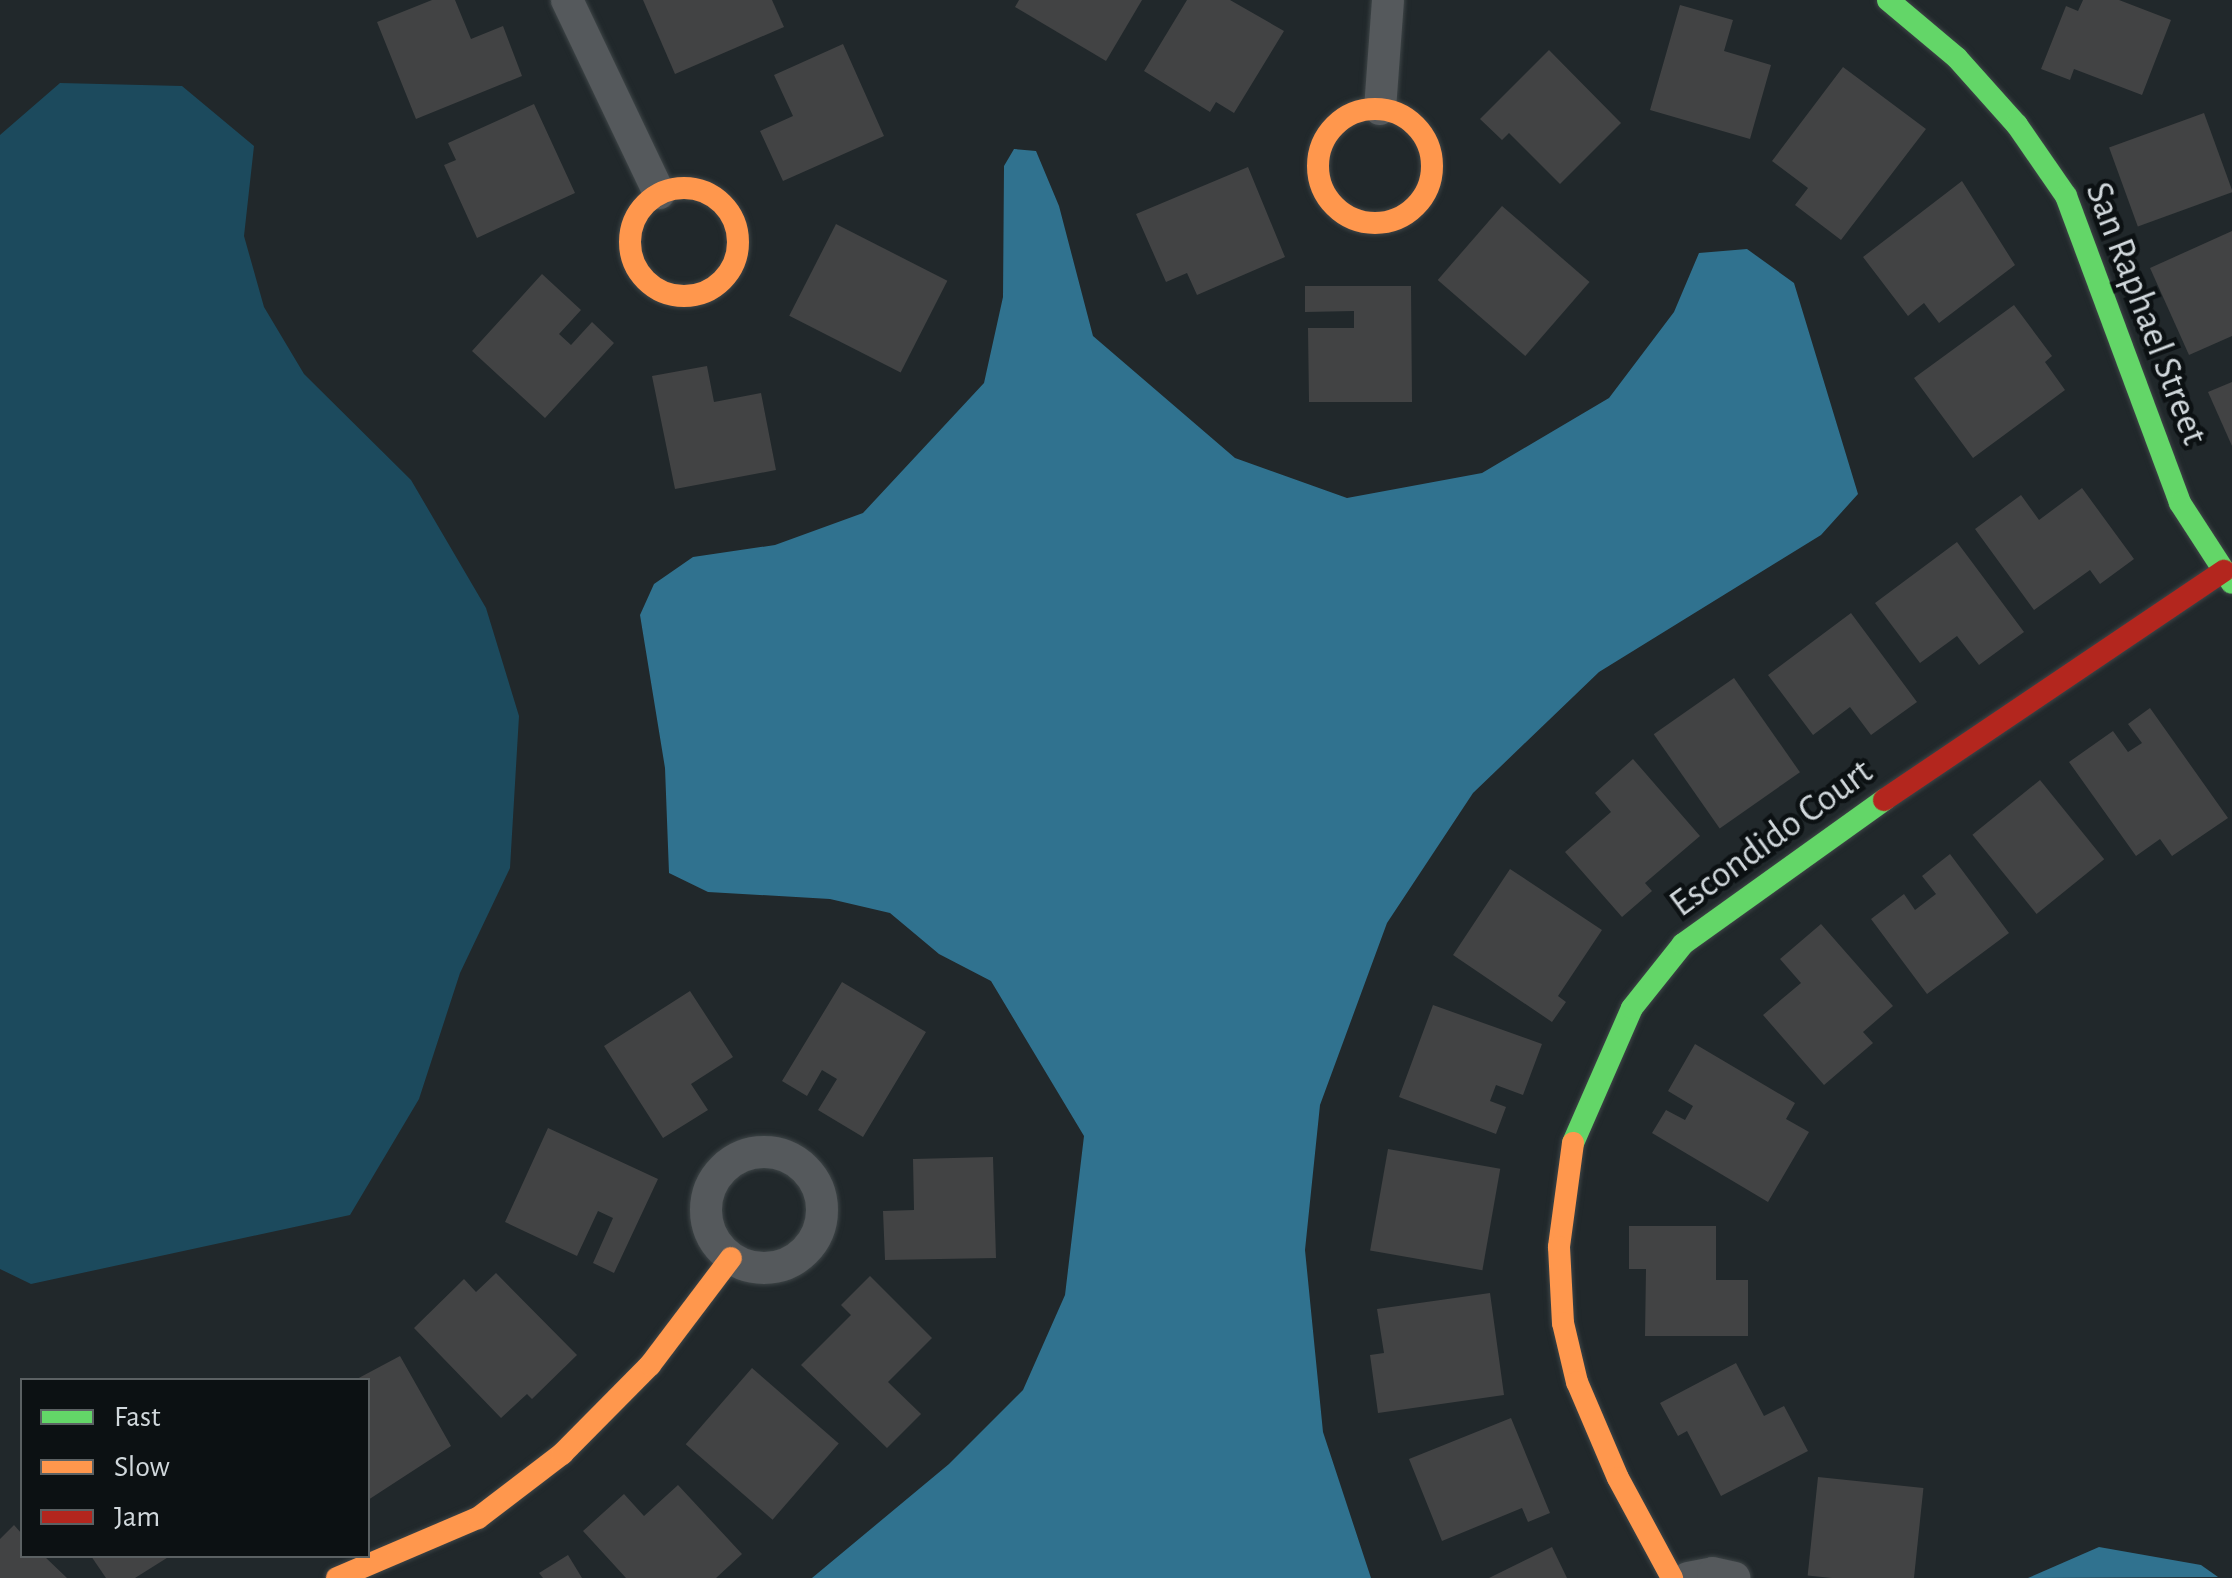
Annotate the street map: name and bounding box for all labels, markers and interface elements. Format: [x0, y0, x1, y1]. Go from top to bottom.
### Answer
street label: San Raphael Street [2074, 176, 2216, 452]
street label: Escondido Court [1662, 750, 1882, 928]
legend [20, 1378, 370, 1558]
text: Fast [114, 1402, 161, 1432]
text: Slow [114, 1452, 170, 1482]
text: Jam [114, 1502, 160, 1532]

